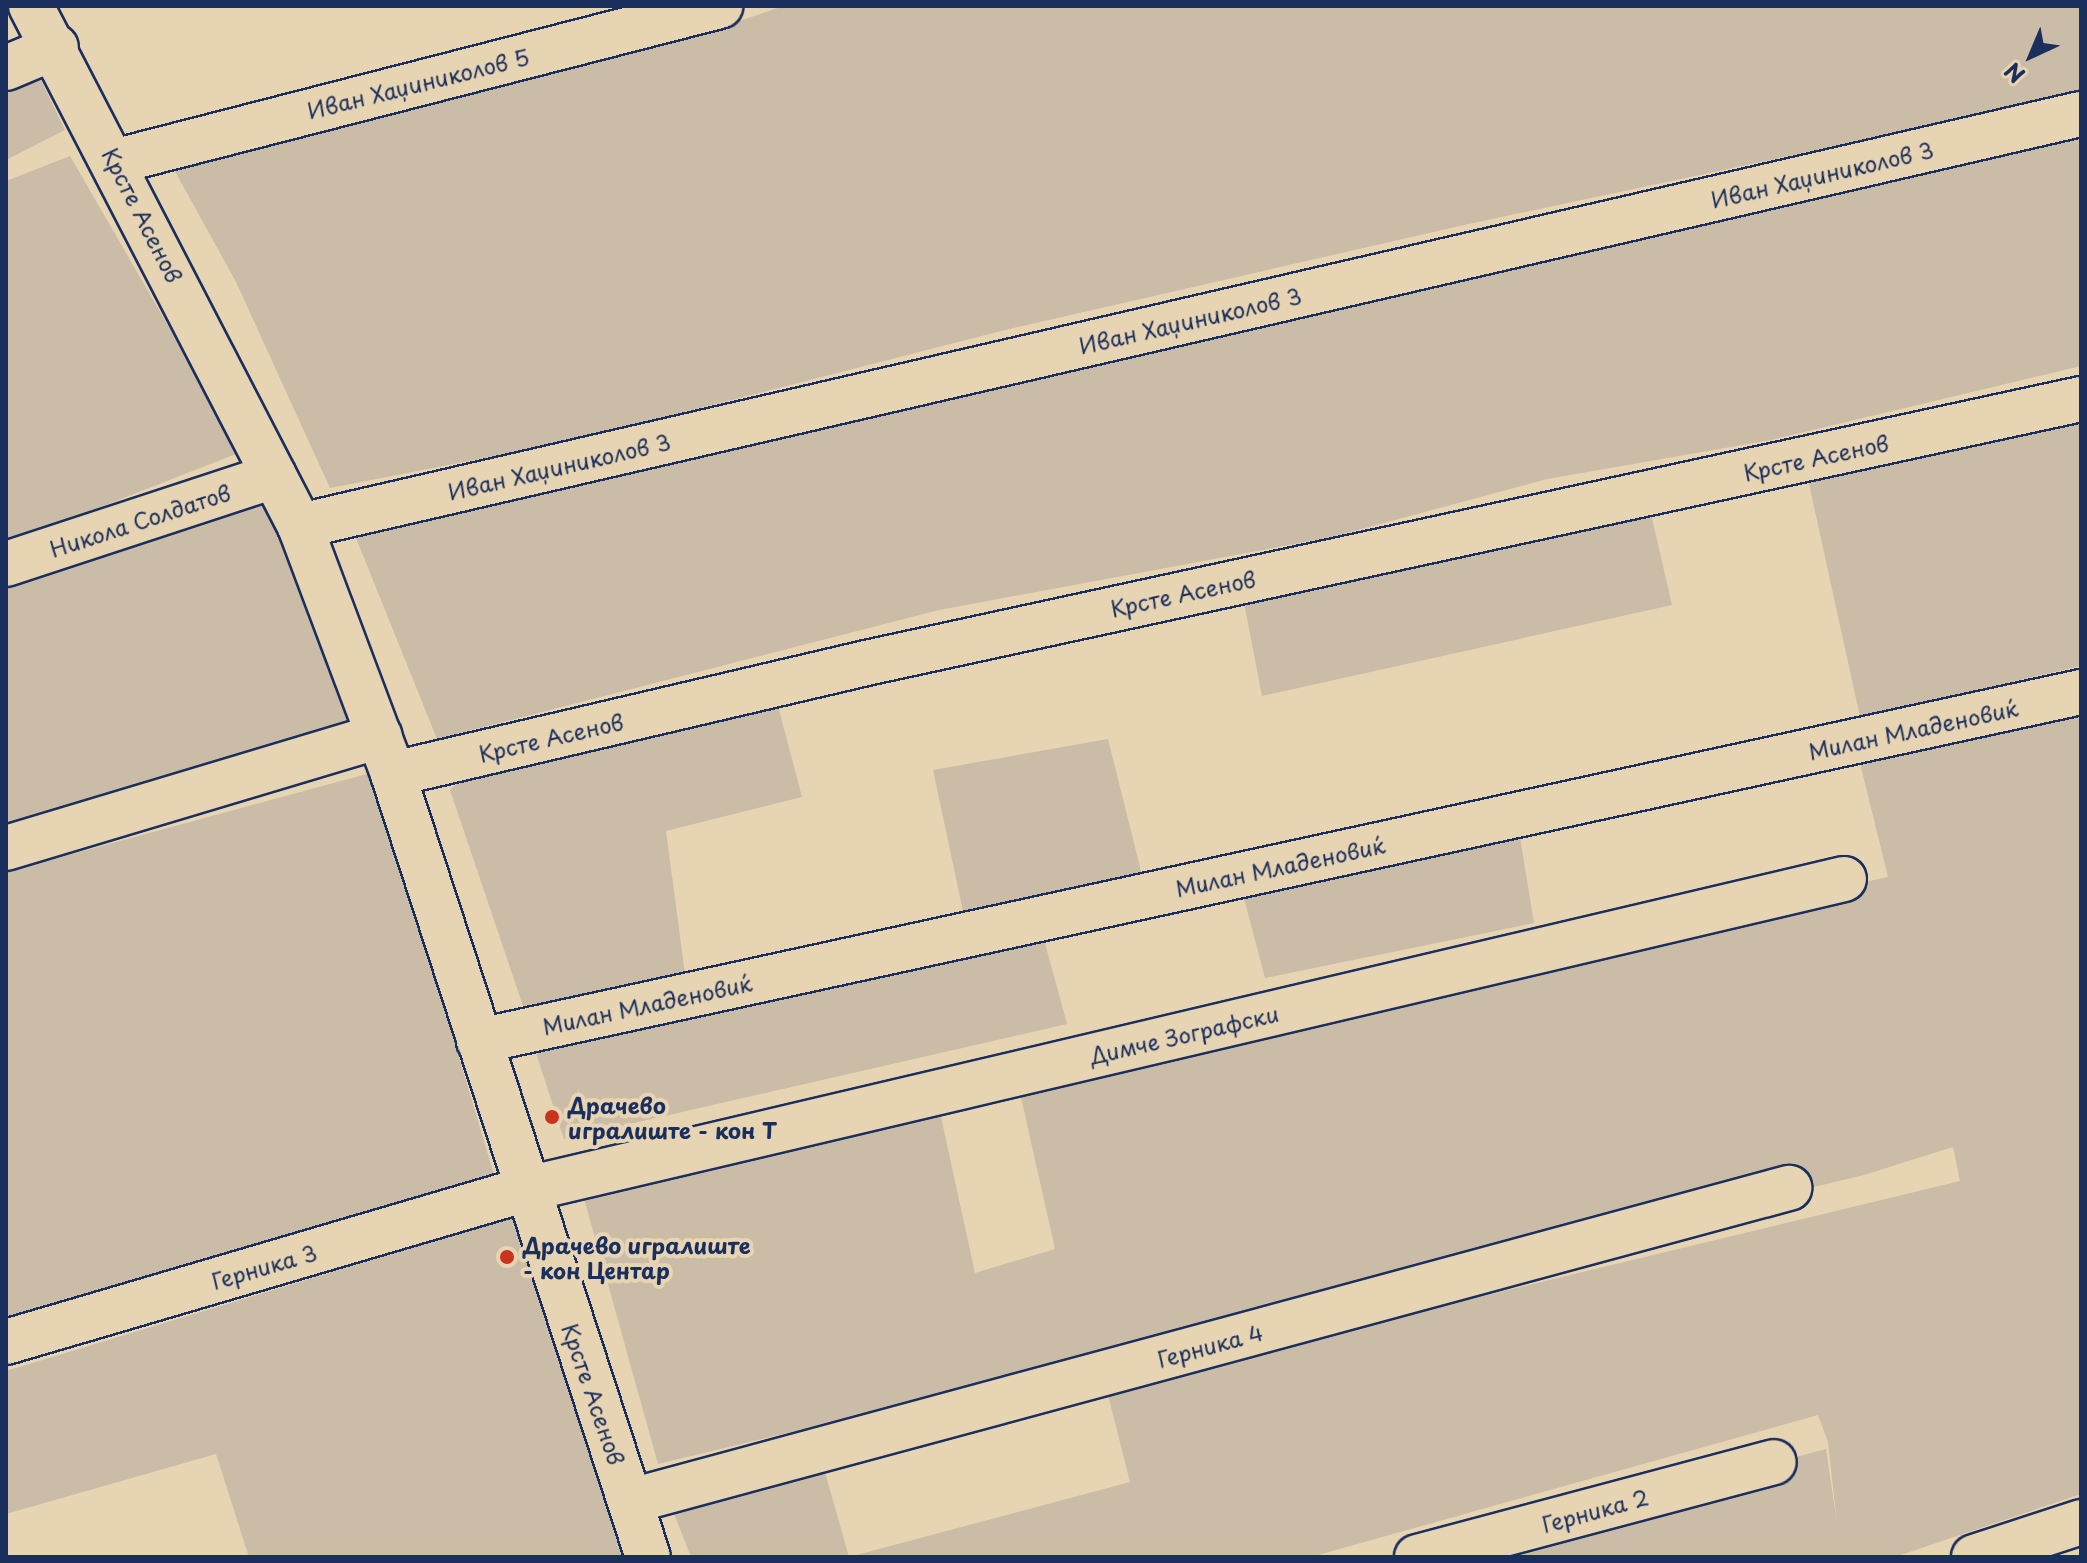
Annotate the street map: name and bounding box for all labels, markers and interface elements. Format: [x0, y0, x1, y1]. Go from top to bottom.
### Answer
north arrow [1991, 16, 2071, 96]
street label: Иван Хаџиниколов 5 [305, 43, 531, 123]
text: N [1996, 56, 2032, 92]
street label: Иван Хаџиниколов 3 [1708, 136, 1936, 212]
street label: Крсте Асенов [98, 143, 188, 287]
street label: Иван Хаџиниколов 3 [1076, 282, 1304, 358]
street label: Иван Хаџиниколов 3 [445, 428, 673, 504]
street label: Крсте Асенов [1741, 429, 1891, 485]
street label: Никола Солдатов [46, 478, 234, 562]
street label: Крсте Асенов [1108, 565, 1258, 621]
street label: Милан Младеновиќ [1805, 694, 2021, 764]
street label: Крсте Асенов [476, 707, 626, 767]
street label: Милан Младеновиќ [1172, 831, 1388, 901]
street label: Милан Младеновиќ [539, 969, 755, 1039]
street label: Димче Зографски [1086, 999, 1282, 1069]
place label: Драчево игралиште - кон T [568, 1091, 779, 1142]
marker: Драчево игралиште - кон T [543, 1108, 561, 1126]
place label: Драчево игралиште - кон Центар [523, 1231, 751, 1282]
street label: Герника 3 [208, 1238, 320, 1294]
marker: Драчево игралиште - кон Центар [498, 1248, 516, 1266]
street label: Герника 4 [1154, 1318, 1266, 1372]
street label: Крсте Асенов [557, 1320, 631, 1468]
street label: Герника 2 [1539, 1483, 1651, 1537]

